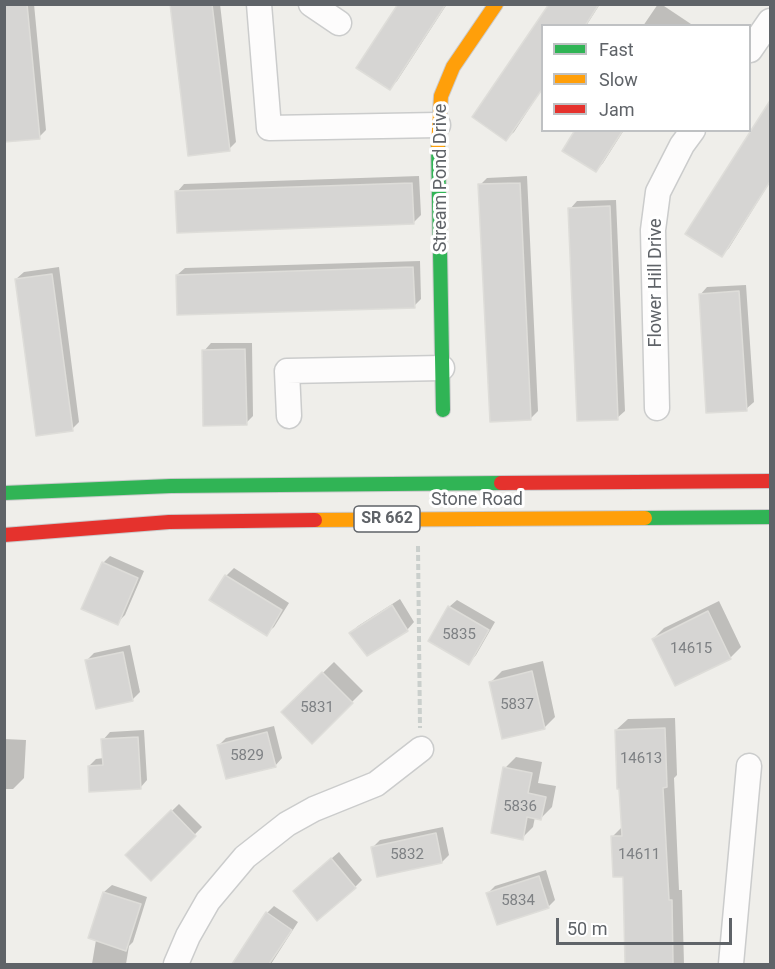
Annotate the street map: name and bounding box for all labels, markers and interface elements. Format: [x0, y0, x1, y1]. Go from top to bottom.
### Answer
legend [541, 24, 751, 132]
text: Fast [599, 39, 634, 60]
text: Slow [599, 69, 638, 90]
text: Jam [599, 99, 635, 120]
street label: Stream Pond Drive [430, 104, 452, 252]
street label: Flower Hill Drive [645, 218, 667, 348]
street label: Stone Road [431, 489, 523, 511]
road number: SR 662 [354, 506, 420, 532]
house number: 5835 [442, 626, 476, 644]
house number: 14615 [670, 640, 712, 658]
house number: 5837 [500, 696, 534, 714]
house number: 5831 [300, 699, 334, 717]
house number: 5829 [230, 747, 264, 765]
house number: 14613 [620, 750, 662, 768]
house number: 5836 [503, 798, 537, 816]
house number: 5832 [390, 846, 424, 864]
house number: 14611 [618, 846, 660, 864]
house number: 5834 [501, 892, 535, 910]
scale bar [559, 906, 734, 944]
text: 50 m [567, 918, 607, 939]

